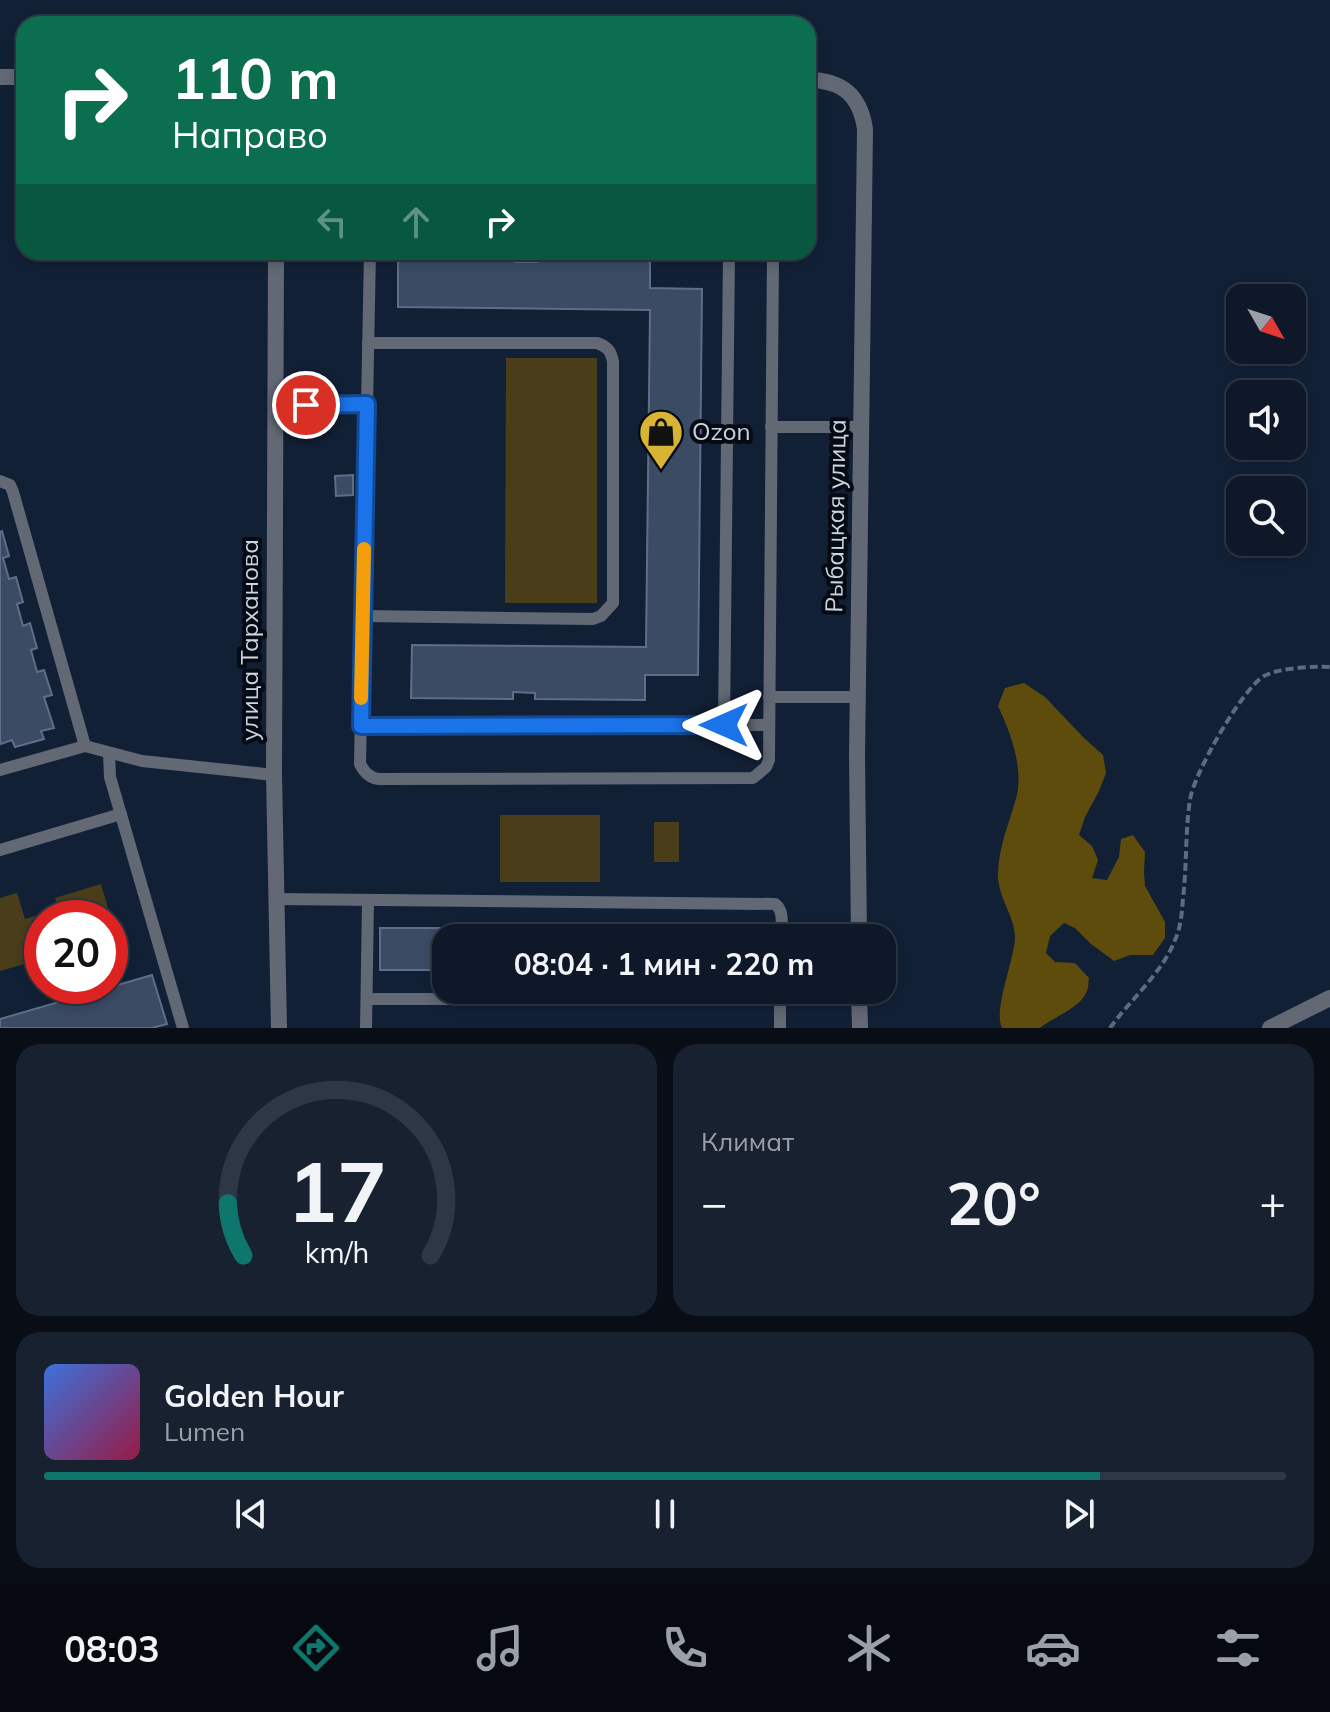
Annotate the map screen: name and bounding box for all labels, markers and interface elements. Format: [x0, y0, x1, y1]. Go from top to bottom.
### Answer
text: 110 m [172, 43, 339, 113]
icon: right [40, 48, 144, 152]
text: Направо [172, 112, 328, 157]
icon: left [310, 200, 354, 244]
icon: ahead [394, 200, 438, 244]
icon: right [478, 200, 522, 244]
north arrow [1226, 284, 1306, 364]
map controls [1226, 284, 1306, 556]
pin [272, 371, 340, 439]
button: sound [1226, 380, 1306, 460]
icon: arrive [284, 383, 328, 427]
shop icon: Ozon [637, 408, 685, 471]
place label: Ozon [692, 416, 751, 446]
street label: Рыбацкая улица [818, 419, 852, 613]
button: search [1226, 476, 1306, 556]
street label: улица Тарханова [234, 539, 264, 741]
position arrow [682, 683, 766, 767]
speed limit sign: 20 [24, 900, 128, 1004]
text: 08:04 · 1 мин · 220 m [514, 945, 814, 983]
text: Климат [701, 1125, 794, 1158]
text: 17 [287, 1138, 386, 1243]
text: 20° [946, 1165, 1041, 1240]
text: − [701, 1175, 727, 1230]
text: + [1260, 1175, 1286, 1230]
text: km/h [304, 1234, 369, 1270]
text: Golden Hour [164, 1377, 344, 1415]
text: Lumen [164, 1415, 245, 1448]
icon: previous [229, 1492, 273, 1536]
icon: pause [643, 1492, 687, 1536]
icon: next [1057, 1492, 1101, 1536]
icon: directions [288, 1620, 344, 1676]
icon: music [472, 1620, 528, 1676]
icon: phone [657, 1620, 713, 1676]
icon: climate [841, 1620, 897, 1676]
icon: car [1025, 1620, 1081, 1676]
icon: filters [1210, 1620, 1266, 1676]
text: 08:03 [64, 1626, 160, 1671]

